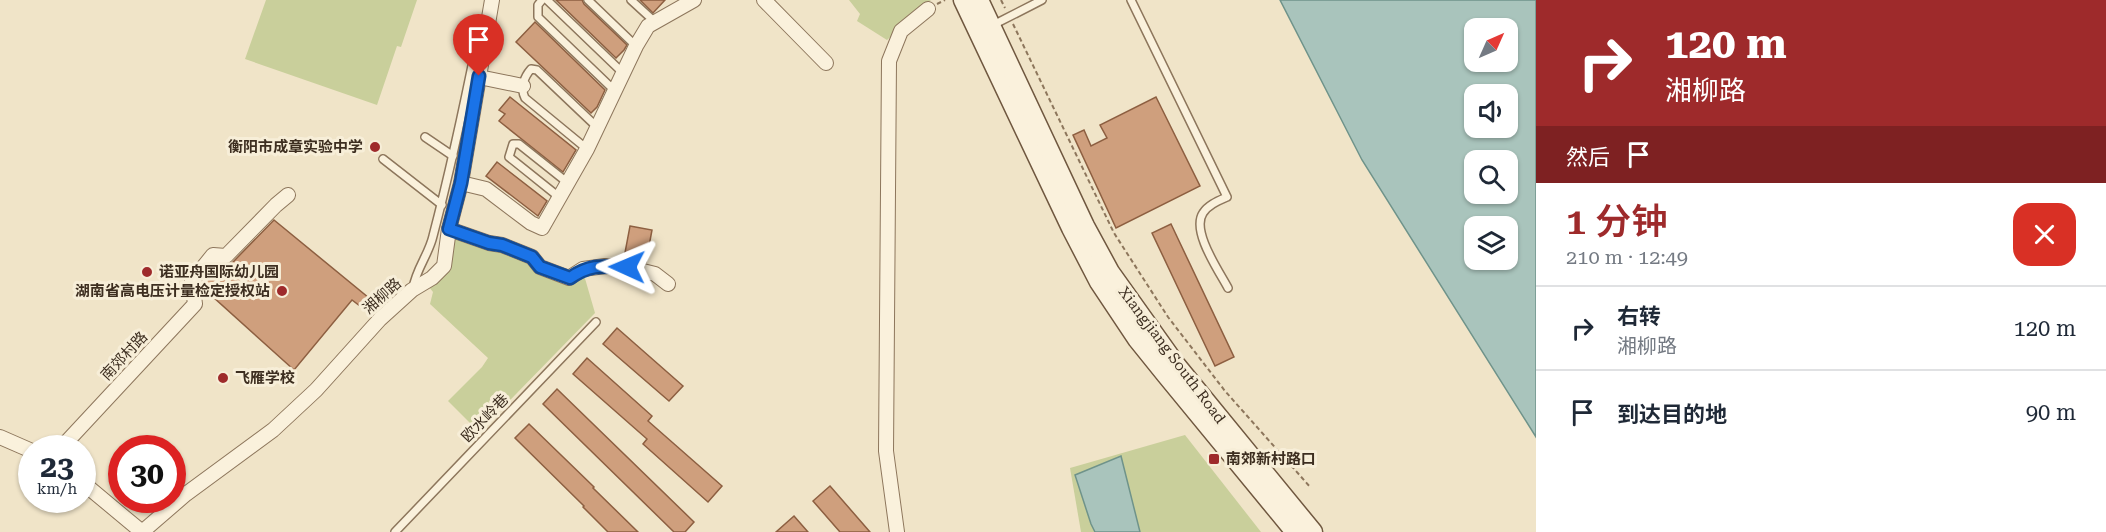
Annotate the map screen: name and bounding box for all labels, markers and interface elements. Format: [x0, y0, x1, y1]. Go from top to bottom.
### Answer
pin [453, 14, 504, 76]
north arrow [1464, 18, 1518, 72]
map controls [1464, 18, 1518, 270]
text: 120 m [1665, 19, 1787, 68]
icon: arrive [462, 23, 495, 56]
icon: right [1566, 24, 1644, 102]
text: 湘柳路 [1665, 75, 1746, 107]
button: sound [1464, 84, 1518, 138]
place label: 衡阳市成章实验中学 [228, 138, 363, 156]
icon: arrive [1622, 138, 1655, 171]
marker: 衡阳市成章实验中学 [368, 140, 382, 154]
text: 然后 [1566, 145, 1610, 170]
button: search [1464, 150, 1518, 204]
text: 1 分钟 [1566, 201, 1667, 243]
button: close [2013, 203, 2076, 266]
button: layers [1464, 216, 1518, 270]
position arrow [595, 235, 659, 299]
text: 210 m · 12:49 [1566, 245, 1688, 269]
place label: 诺亚舟国际幼儿园 [159, 263, 279, 281]
marker: 诺亚舟国际幼儿园 [140, 265, 154, 279]
street label: 湘柳路 [359, 274, 405, 318]
place label: 湖南省高电压计量检定授权站 [75, 282, 270, 300]
street label: Xiangjiang South Road [1115, 283, 1230, 427]
marker: 湖南省高电压计量检定授权站 [275, 284, 289, 298]
text: 右转 [1617, 304, 1661, 329]
icon: right [1566, 312, 1599, 345]
text: 120 m [2013, 316, 2076, 341]
street label: 南郊村路 [97, 328, 151, 384]
text: 湘柳路 [1617, 334, 1677, 358]
place label: 飞雁学校 [235, 369, 295, 387]
marker: 飞雁学校 [216, 371, 230, 385]
street label: 欧水岭巷 [458, 390, 512, 446]
icon: arrive [1566, 396, 1599, 429]
text: 90 m [2026, 400, 2076, 425]
text: 到达目的地 [1617, 402, 1727, 427]
speed limit sign: 30 [108, 435, 186, 513]
text: 23 [40, 449, 74, 484]
place label: 南郊新村路口 [1226, 450, 1316, 468]
marker: 南郊新村路口 [1207, 452, 1221, 466]
text: km/h [37, 480, 77, 498]

